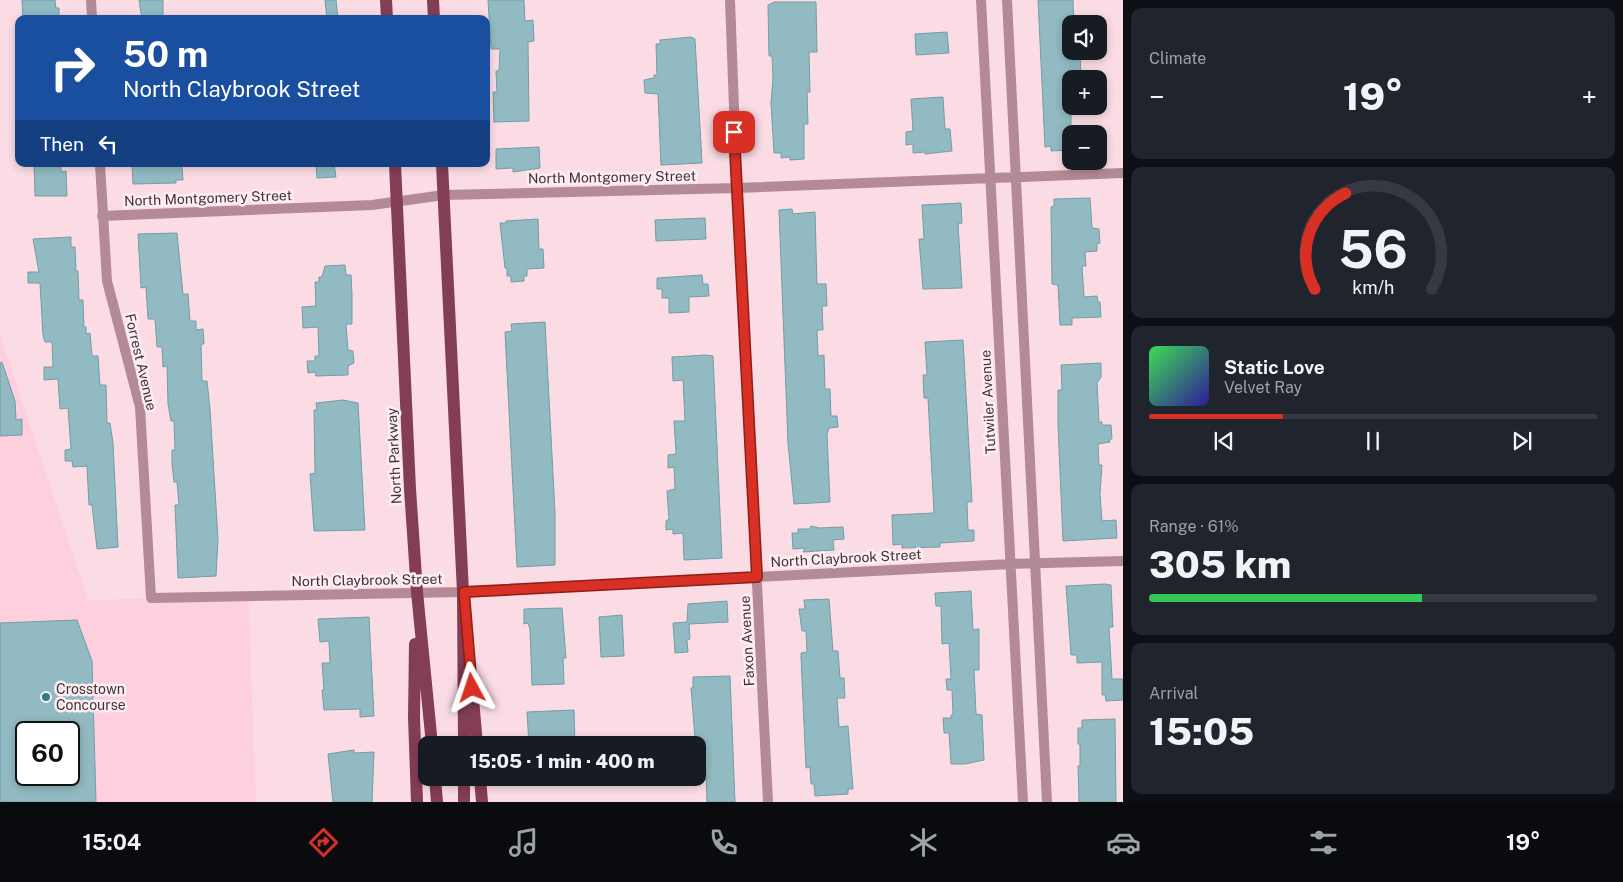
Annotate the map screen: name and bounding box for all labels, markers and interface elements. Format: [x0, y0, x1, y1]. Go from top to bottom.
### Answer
map controls [1062, 15, 1107, 170]
button: sound [1062, 15, 1107, 60]
text: 50 m [123, 34, 208, 75]
icon: right [40, 35, 105, 100]
text: Climate [1149, 49, 1206, 68]
button: + [1062, 70, 1107, 115]
text: 19° [1343, 74, 1403, 119]
text: North Claybrook Street [123, 76, 360, 102]
text: − [1149, 80, 1165, 113]
text: + [1581, 80, 1597, 113]
pin [713, 111, 755, 153]
icon: arrive [720, 118, 748, 146]
button: − [1062, 125, 1107, 170]
icon: left [94, 130, 122, 158]
text: Then [40, 133, 84, 155]
street label: North Montgomery Street [528, 168, 696, 186]
street label: North Montgomery Street [124, 187, 292, 209]
text: 56 [1338, 219, 1408, 280]
text: km/h [1352, 277, 1394, 298]
street label: Forrest Avenue [122, 312, 160, 412]
street label: Tutwiler Avenue [977, 349, 999, 455]
text: Static Love [1224, 356, 1325, 378]
text: Velvet Ray [1224, 378, 1302, 397]
street label: North Parkway [383, 407, 405, 505]
icon: previous [1210, 427, 1238, 455]
icon: pause [1359, 427, 1387, 455]
icon: next [1508, 427, 1536, 455]
text: Range · 61% [1149, 517, 1239, 536]
text: 305 km [1149, 542, 1291, 587]
street label: North Claybrook Street [770, 546, 922, 570]
street label: North Claybrook Street [291, 571, 443, 589]
street label: Faxon Avenue [737, 595, 757, 687]
position arrow [445, 661, 497, 713]
place label: Crosstown Concourse [56, 681, 126, 713]
text: Arrival [1149, 684, 1198, 703]
marker: Crosstown Concourse [40, 691, 52, 703]
text: 15:05 [1149, 709, 1254, 754]
speed limit sign: 60 [15, 721, 80, 786]
text: 15:05 · 1 min · 400 m [469, 750, 655, 772]
icon: directions [306, 825, 341, 860]
icon: music [506, 825, 541, 860]
icon: phone [706, 825, 741, 860]
icon: climate [906, 825, 941, 860]
icon: car [1106, 825, 1141, 860]
icon: filters [1306, 825, 1341, 860]
text: 15:04 [82, 829, 141, 855]
text: 19° [1506, 829, 1540, 855]

